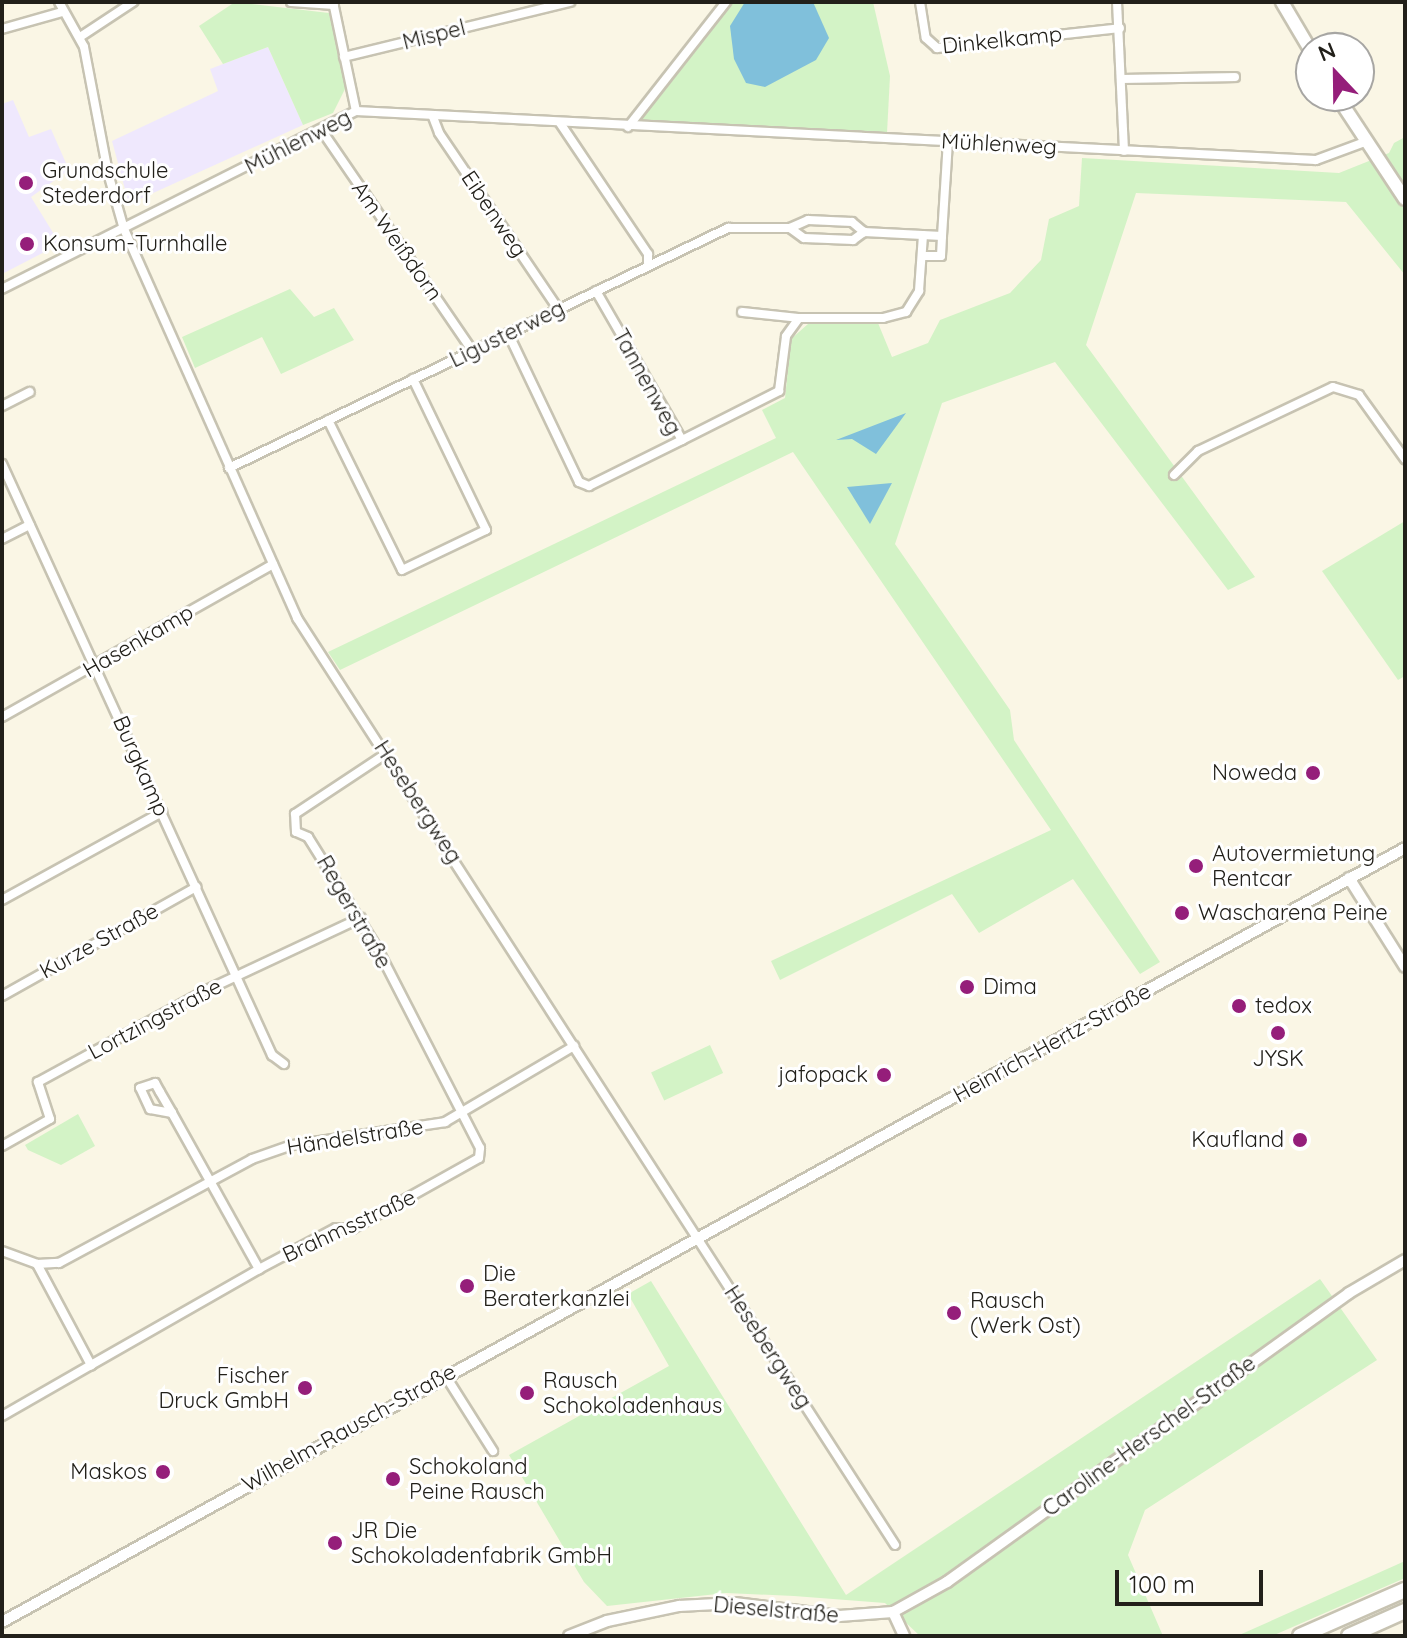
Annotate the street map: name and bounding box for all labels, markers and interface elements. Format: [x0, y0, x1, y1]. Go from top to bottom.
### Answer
street label: Mispel [400, 14, 468, 56]
street label: Dinkelkamp [941, 21, 1063, 59]
north arrow [1295, 32, 1375, 112]
text: N [1314, 36, 1339, 68]
street label: Mühlenweg [240, 104, 356, 180]
street label: Mühlenweg [940, 128, 1058, 160]
place label: Grundschule Stederdorf [42, 157, 168, 208]
street label: Eibenweg [456, 166, 532, 262]
marker: Grundschule Stederdorf [17, 174, 35, 192]
street label: Am Weißdorn [346, 176, 448, 306]
place label: Konsum-Turnhalle [43, 231, 227, 257]
marker: Konsum-Turnhalle [18, 235, 36, 253]
street label: Ligusterweg [445, 295, 569, 373]
street label: Tannenweg [607, 324, 687, 440]
street label: Hasenkamp [78, 599, 198, 683]
street label: Burgkamp [107, 712, 175, 820]
street label: Hesebergweg [368, 736, 468, 868]
place label: Noweda [1212, 760, 1297, 786]
marker: Noweda [1304, 764, 1322, 782]
place label: Autovermietung Rentcar [1212, 840, 1375, 892]
street label: Regerstraße [311, 851, 397, 973]
marker: Autovermietung Rentcar [1187, 857, 1205, 875]
street label: Kurze Straße [35, 898, 163, 984]
place label: Wascharena Peine [1198, 900, 1388, 926]
marker: Wascharena Peine [1173, 904, 1191, 922]
street label: Lortzingstraße [84, 973, 226, 1065]
place label: Dima [983, 974, 1037, 1000]
street label: Heinrich-Hertz-Straße [949, 978, 1155, 1108]
marker: Dima [958, 978, 976, 996]
place label: tedox [1255, 993, 1312, 1019]
marker: tedox [1230, 997, 1248, 1015]
marker: JYSK [1269, 1024, 1287, 1042]
place label: JYSK [1252, 1046, 1304, 1072]
place label: jafopack [779, 1062, 868, 1088]
marker: jafopack [875, 1066, 893, 1084]
street label: Händelstraße [285, 1113, 425, 1161]
place label: Kaufland [1191, 1127, 1284, 1153]
marker: Kaufland [1291, 1131, 1309, 1149]
street label: Brahmsstraße [278, 1184, 420, 1268]
place label: Die Beraterkanzlei [483, 1260, 630, 1312]
marker: Die Beraterkanzlei [458, 1277, 476, 1295]
street label: Hesebergweg [718, 1281, 818, 1413]
place label: Rausch (Werk Ost) [970, 1287, 1081, 1338]
marker: Rausch (Werk Ost) [945, 1304, 963, 1322]
street label: Caroline-Herschel-Straße [1037, 1350, 1261, 1522]
street label: Wilhelm-Rausch-Straße [238, 1358, 460, 1498]
place label: Fischer Druck GmbH [158, 1362, 289, 1414]
place label: Rausch Schokoladenhaus [543, 1367, 722, 1418]
marker: Fischer Druck GmbH [296, 1379, 314, 1397]
marker: Rausch Schokoladenhaus [518, 1384, 536, 1402]
place label: Schokoland Peine Rausch [409, 1453, 545, 1504]
place label: Maskos [70, 1459, 147, 1485]
marker: Maskos [154, 1463, 172, 1481]
marker: Schokoland Peine Rausch [384, 1470, 402, 1488]
place label: JR Die Schokoladenfabrik GmbH [351, 1517, 612, 1568]
marker: JR Die Schokoladenfabrik GmbH [326, 1534, 344, 1552]
scale bar [1119, 1554, 1267, 1604]
text: 100 m [1129, 1569, 1195, 1599]
street label: Dieselstraße [712, 1591, 840, 1629]

